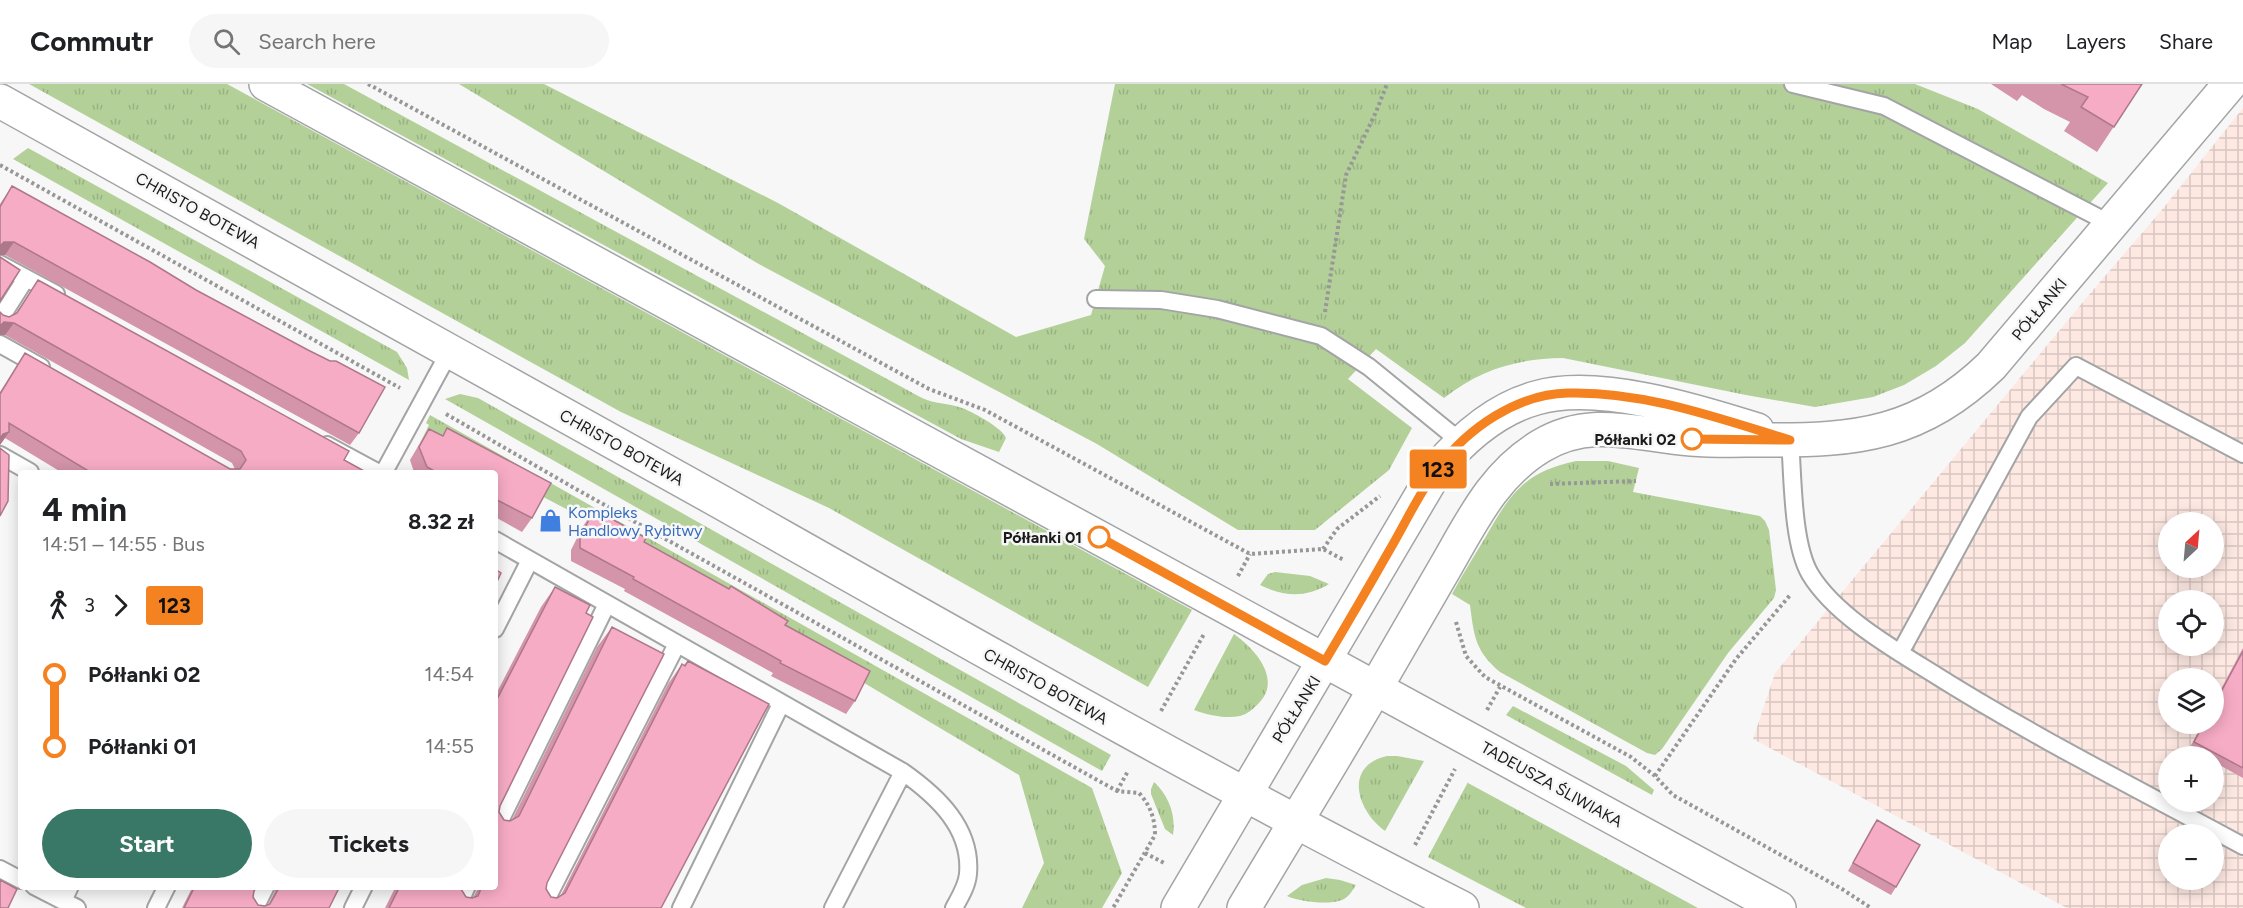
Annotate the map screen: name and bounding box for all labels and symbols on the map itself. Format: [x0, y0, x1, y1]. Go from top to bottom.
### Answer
street label: CHRISTO BOTEWA [132, 168, 263, 253]
street label: PÓŁŁANKI [2008, 274, 2071, 344]
street label: CHRISTO BOTEWA [556, 405, 687, 490]
marker: Półłanki 02 [1681, 428, 1703, 450]
place label: Półłanki 02 [1594, 430, 1676, 449]
line badge: 123 [1404, 450, 1472, 488]
place label: Kompleks Handlowy Rybitwy [568, 503, 703, 540]
shop icon: Kompleks Handlowy Rybitwy [537, 508, 563, 534]
north arrow [2158, 512, 2224, 578]
marker: Półłanki 01 [1088, 526, 1110, 548]
place label: Półłanki 01 [1003, 528, 1082, 547]
street label: CHRISTO BOTEWA [980, 644, 1111, 729]
street label: PÓŁŁANKI [1268, 672, 1325, 746]
street label: TADEUSZA ŚLIWIAKA [1478, 738, 1626, 831]

